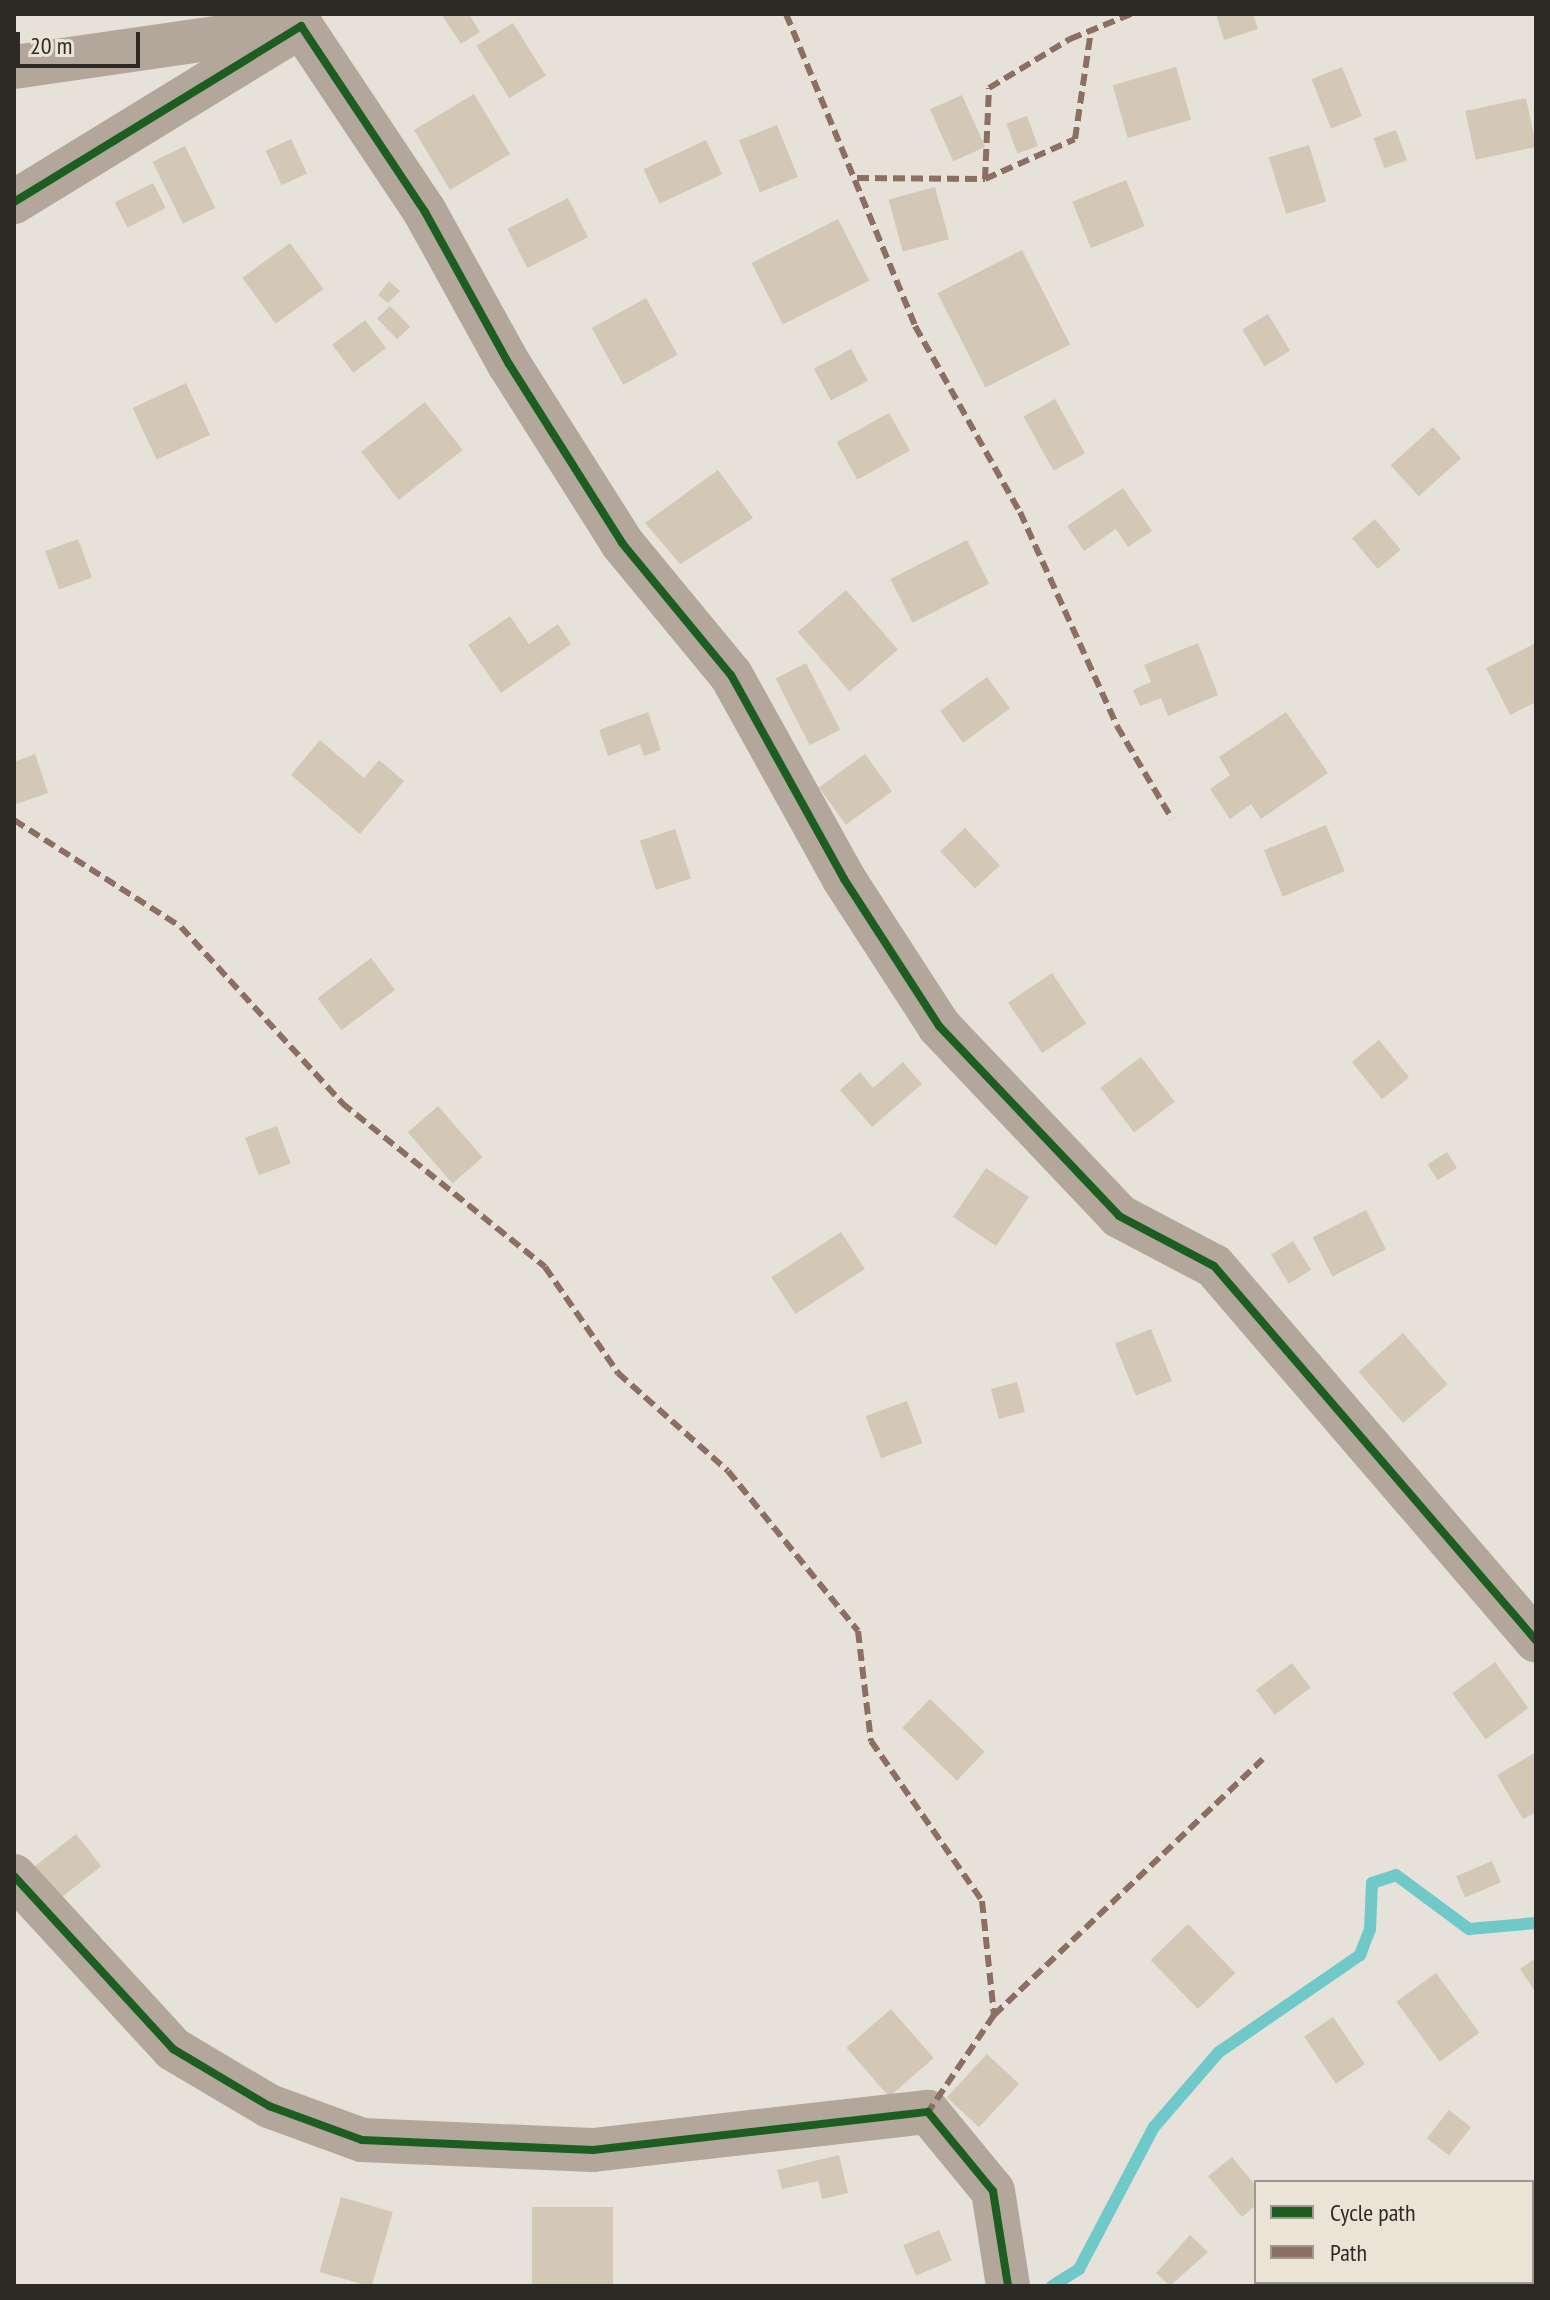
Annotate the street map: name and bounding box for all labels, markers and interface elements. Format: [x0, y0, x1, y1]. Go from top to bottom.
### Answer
scale bar [20, 16, 144, 66]
text: 20 m [30, 30, 72, 61]
legend [1254, 2180, 1534, 2284]
text: Cycle path [1330, 2197, 1416, 2228]
text: Path [1330, 2237, 1367, 2268]

